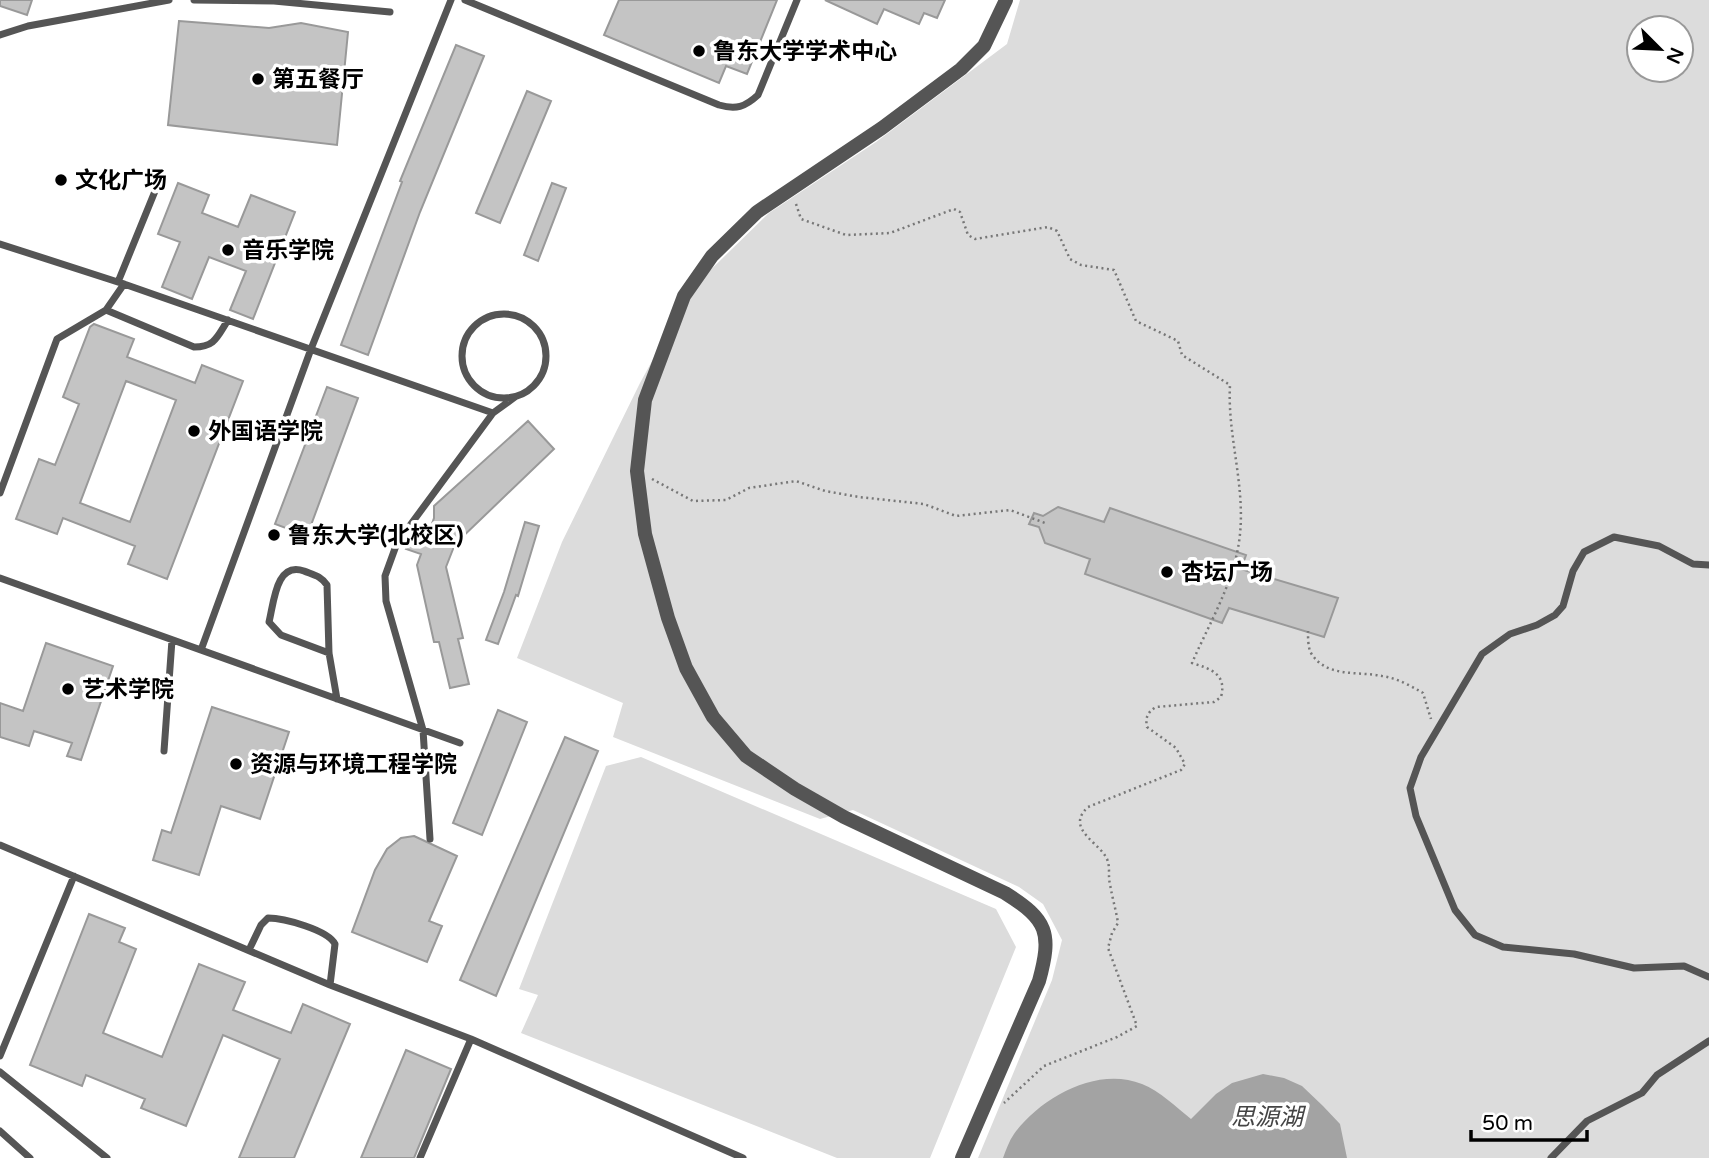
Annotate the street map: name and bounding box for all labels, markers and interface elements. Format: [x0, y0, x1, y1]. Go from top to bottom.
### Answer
north arrow [1625, 14, 1695, 84]
place label: 鲁东大学学术中心 [713, 38, 897, 66]
marker: 鲁东大学学术中心 [691, 43, 707, 59]
text: N [1661, 44, 1688, 67]
place label: 第五餐厅 [272, 66, 364, 94]
marker: 第五餐厅 [250, 71, 266, 87]
place label: 文化广场 [75, 167, 167, 195]
marker: 文化广场 [53, 172, 69, 188]
place label: 音乐学院 [242, 237, 334, 265]
marker: 音乐学院 [220, 242, 236, 258]
place label: 外国语学院 [208, 418, 323, 446]
marker: 外国语学院 [186, 423, 202, 439]
place label: 鲁东大学(北校区) [288, 522, 463, 550]
marker: 鲁东大学(北校区) [266, 527, 282, 543]
place label: 杏坛广场 [1181, 559, 1273, 587]
marker: 杏坛广场 [1159, 564, 1175, 580]
place label: 艺术学院 [82, 676, 174, 704]
marker: 艺术学院 [60, 681, 76, 697]
place label: 资源与环境工程学院 [250, 751, 457, 779]
marker: 资源与环境工程学院 [228, 756, 244, 772]
scale bar [1471, 1098, 1586, 1142]
water label: 思源湖 [1231, 1103, 1307, 1132]
text: 50 m [1482, 1111, 1533, 1136]

